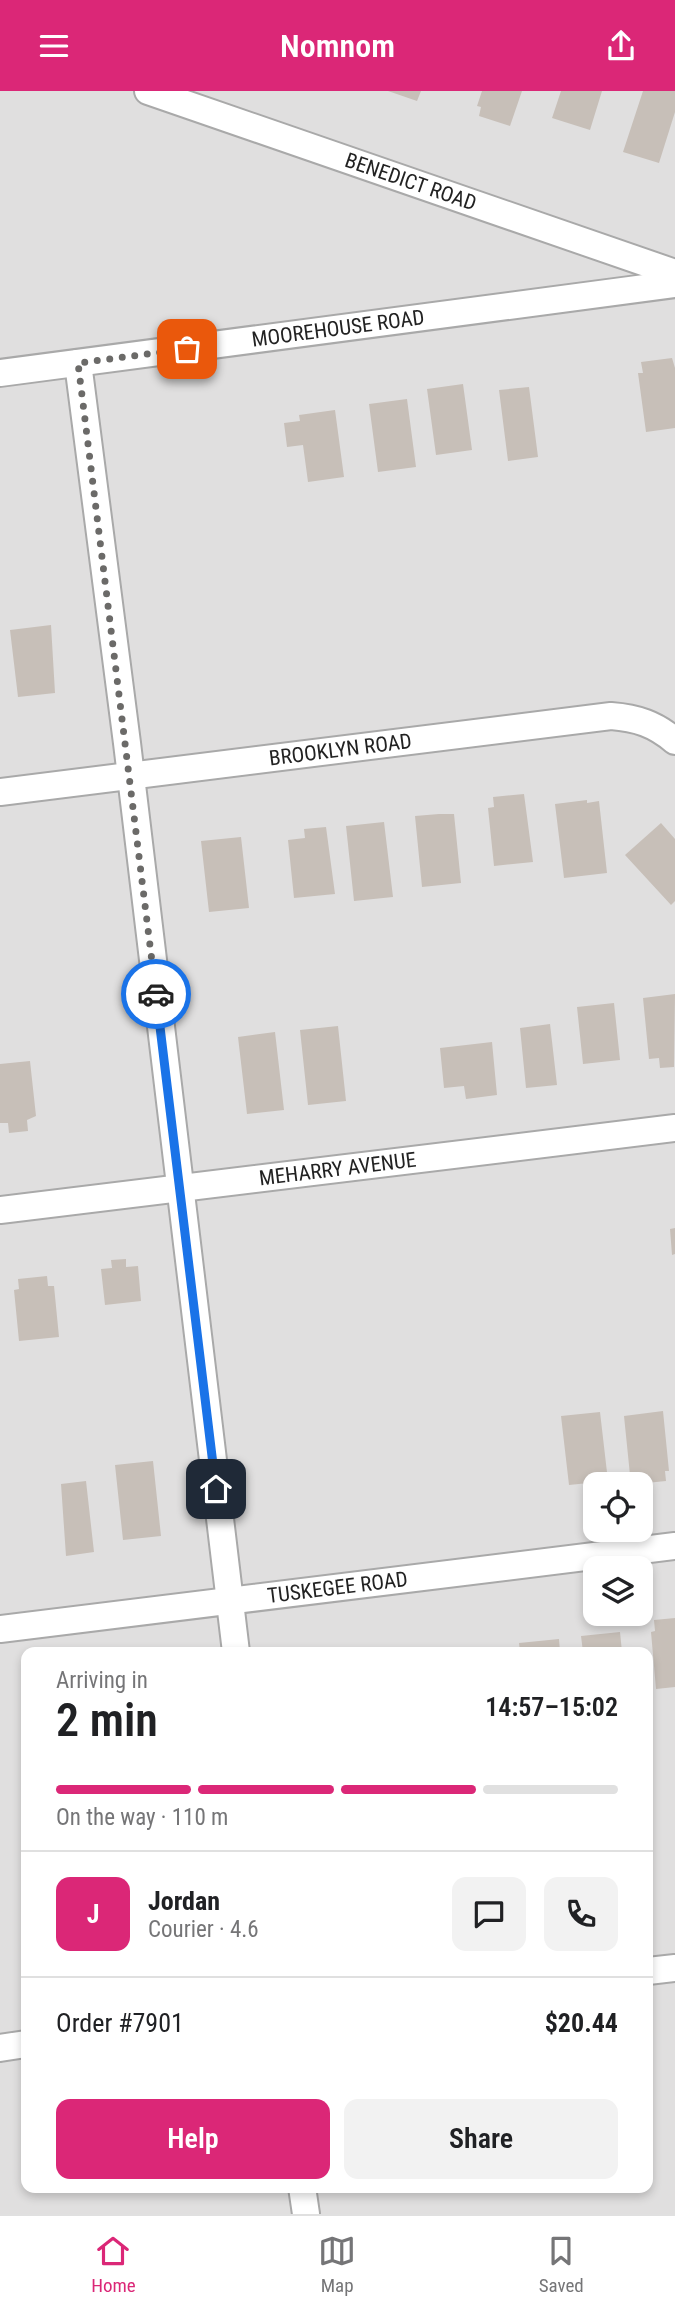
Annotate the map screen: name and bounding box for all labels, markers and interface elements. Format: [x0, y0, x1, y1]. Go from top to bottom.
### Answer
icon: menu [35, 27, 73, 65]
text: Nomnom [280, 27, 395, 65]
icon: share [602, 27, 640, 65]
street label: BENEDICT ROAD [342, 148, 480, 216]
street label: MOOREHOUSE ROAD [250, 305, 426, 352]
pin [157, 319, 217, 379]
icon: bag [168, 330, 206, 368]
street label: BROOKLYN ROAD [268, 729, 413, 770]
courier [121, 959, 191, 1029]
icon: car [137, 975, 175, 1013]
street label: MEHARRY AVENUE [258, 1148, 417, 1190]
pin [186, 1459, 246, 1519]
icon: home [197, 1470, 235, 1508]
map controls [583, 1472, 653, 1626]
button: locate [583, 1472, 653, 1542]
button: layers [583, 1556, 653, 1626]
street label: TUSKEGEE ROAD [266, 1567, 409, 1608]
text: Arriving in [56, 1667, 148, 1694]
text: 14:57–15:02 [485, 1692, 618, 1722]
text: 2 min [56, 1693, 158, 1747]
text: On the way · 110 m [56, 1804, 228, 1831]
button: chat [452, 1877, 526, 1951]
button: phone [544, 1877, 618, 1951]
text: Jordan [148, 1886, 220, 1916]
text: J [87, 1899, 99, 1929]
text: Courier · 4.6 [148, 1916, 259, 1943]
text: Order #7901 [56, 2008, 184, 2038]
text: $20.44 [545, 2008, 618, 2038]
button: Help [56, 2099, 330, 2179]
button: Share [344, 2099, 618, 2179]
tab: Home [91, 2232, 136, 2297]
tab: Map [318, 2232, 356, 2297]
tab: Saved [539, 2232, 584, 2297]

